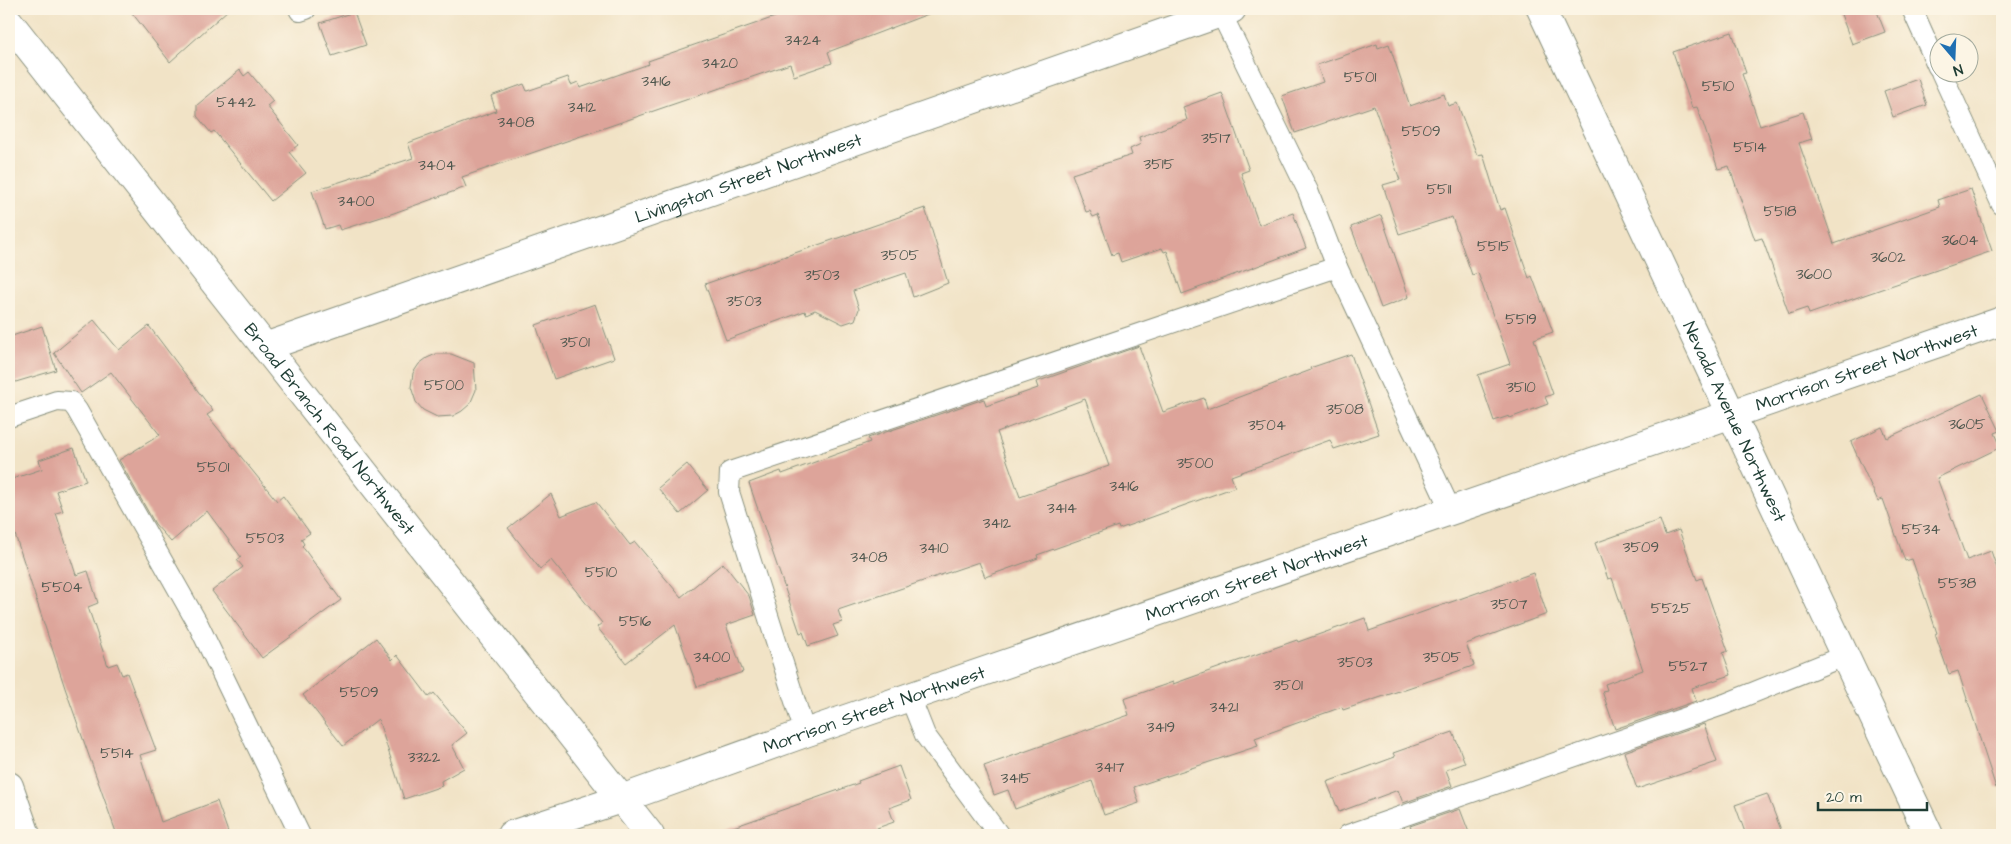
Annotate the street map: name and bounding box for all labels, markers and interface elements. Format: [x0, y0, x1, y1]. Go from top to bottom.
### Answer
house number: 3424 [785, 30, 821, 51]
north arrow [1928, 32, 1978, 82]
house number: 3420 [702, 53, 738, 74]
text: N [1950, 58, 1965, 80]
house number: 5501 [1344, 67, 1376, 88]
house number: 3416 [641, 71, 671, 92]
house number: 5510 [1702, 76, 1735, 97]
house number: 5442 [216, 92, 256, 113]
house number: 3412 [568, 97, 597, 118]
house number: 3408 [497, 112, 535, 133]
house number: 5509 [1401, 121, 1441, 142]
street label: Livingston Street Northwest [631, 127, 866, 229]
house number: 3517 [1201, 128, 1231, 149]
house number: 5514 [1733, 137, 1767, 158]
house number: 3515 [1144, 154, 1175, 175]
house number: 3404 [418, 155, 456, 176]
house number: 5511 [1426, 179, 1452, 200]
house number: 3400 [338, 191, 375, 212]
house number: 5518 [1764, 201, 1797, 222]
house number: 3604 [1942, 230, 1978, 251]
house number: 5515 [1477, 236, 1511, 257]
house number: 3505 [881, 245, 920, 266]
house number: 3602 [1870, 247, 1906, 268]
house number: 3600 [1796, 264, 1833, 285]
house number: 3503 [804, 265, 840, 286]
house number: 3503 [726, 291, 762, 312]
house number: 5519 [1505, 309, 1537, 330]
street label: Broad Branch Road Northwest [238, 317, 422, 541]
street label: Nevada Avenue Northwest [1677, 317, 1793, 527]
street label: Morrison Street Northwest [1752, 317, 1982, 417]
house number: 3501 [560, 332, 590, 353]
house number: 5500 [424, 375, 465, 396]
house number: 3510 [1506, 377, 1536, 398]
house number: 3508 [1326, 399, 1364, 420]
house number: 3605 [1948, 414, 1986, 435]
house number: 3504 [1248, 415, 1286, 436]
house number: 3500 [1176, 453, 1214, 474]
house number: 5501 [197, 457, 229, 478]
house number: 3416 [1109, 476, 1139, 497]
house number: 3414 [1047, 498, 1077, 519]
house number: 3412 [983, 513, 1012, 534]
house number: 5534 [1901, 519, 1941, 540]
street label: Morrison Street Northwest [1142, 527, 1372, 627]
house number: 5503 [246, 528, 285, 549]
house number: 3509 [1623, 537, 1659, 558]
house number: 3410 [919, 538, 949, 559]
house number: 3408 [850, 547, 888, 568]
house number: 5510 [585, 562, 618, 583]
house number: 5538 [1938, 573, 1977, 594]
house number: 5504 [42, 577, 82, 598]
house number: 3507 [1491, 594, 1527, 615]
house number: 5525 [1651, 598, 1692, 619]
house number: 5516 [619, 611, 652, 632]
house number: 3400 [694, 647, 731, 668]
house number: 3505 [1423, 647, 1462, 668]
house number: 3503 [1337, 652, 1373, 673]
house number: 5527 [1668, 656, 1708, 677]
street label: Morrison Street Northwest [759, 659, 989, 760]
house number: 3501 [1273, 675, 1303, 696]
house number: 5509 [339, 682, 379, 703]
house number: 3421 [1210, 697, 1238, 718]
house number: 3419 [1147, 717, 1175, 738]
house number: 5514 [100, 743, 134, 764]
house number: 3322 [408, 747, 441, 768]
house number: 3417 [1096, 757, 1125, 778]
house number: 3415 [1001, 768, 1032, 789]
scale bar [1818, 779, 1927, 811]
text: 20 m [1826, 787, 1862, 808]

